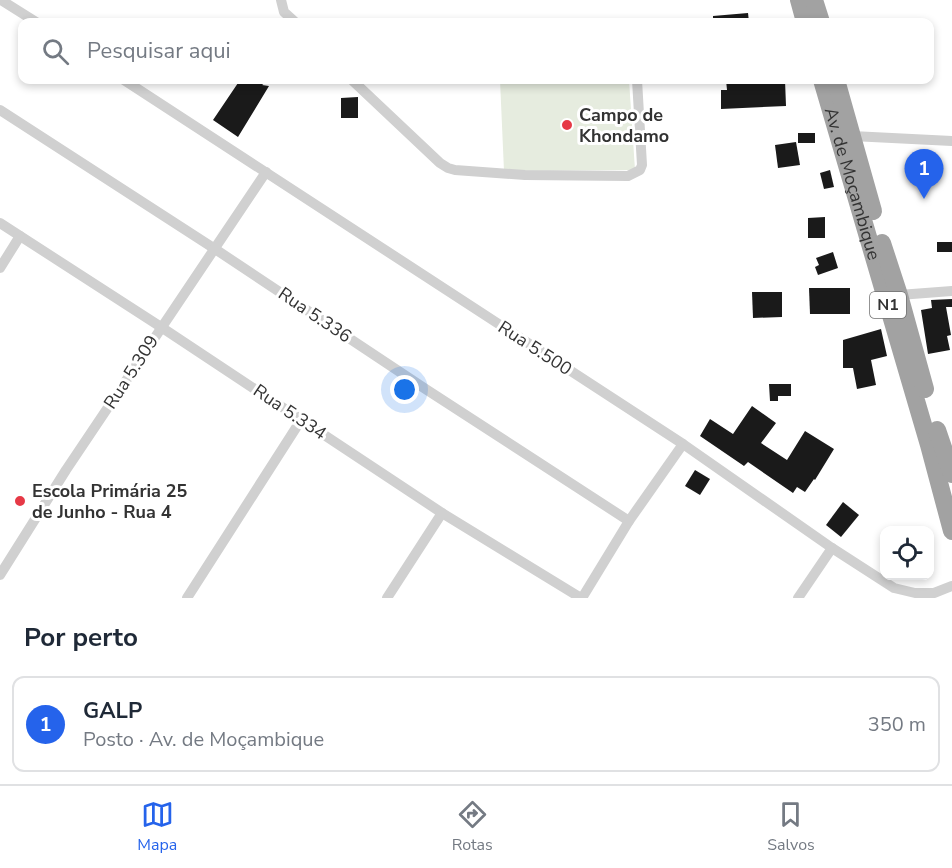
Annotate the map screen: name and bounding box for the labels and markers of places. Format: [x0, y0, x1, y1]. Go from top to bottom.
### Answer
place label: Campo de Khondamo [579, 103, 669, 148]
marker: Campo de Khondamo [560, 118, 574, 132]
pin: 1 [904, 150, 944, 199]
place label: Escola Primária 25 de Junho - Rua 4 [32, 479, 188, 524]
marker: Escola Primária 25 de Junho - Rua 4 [13, 494, 27, 508]

